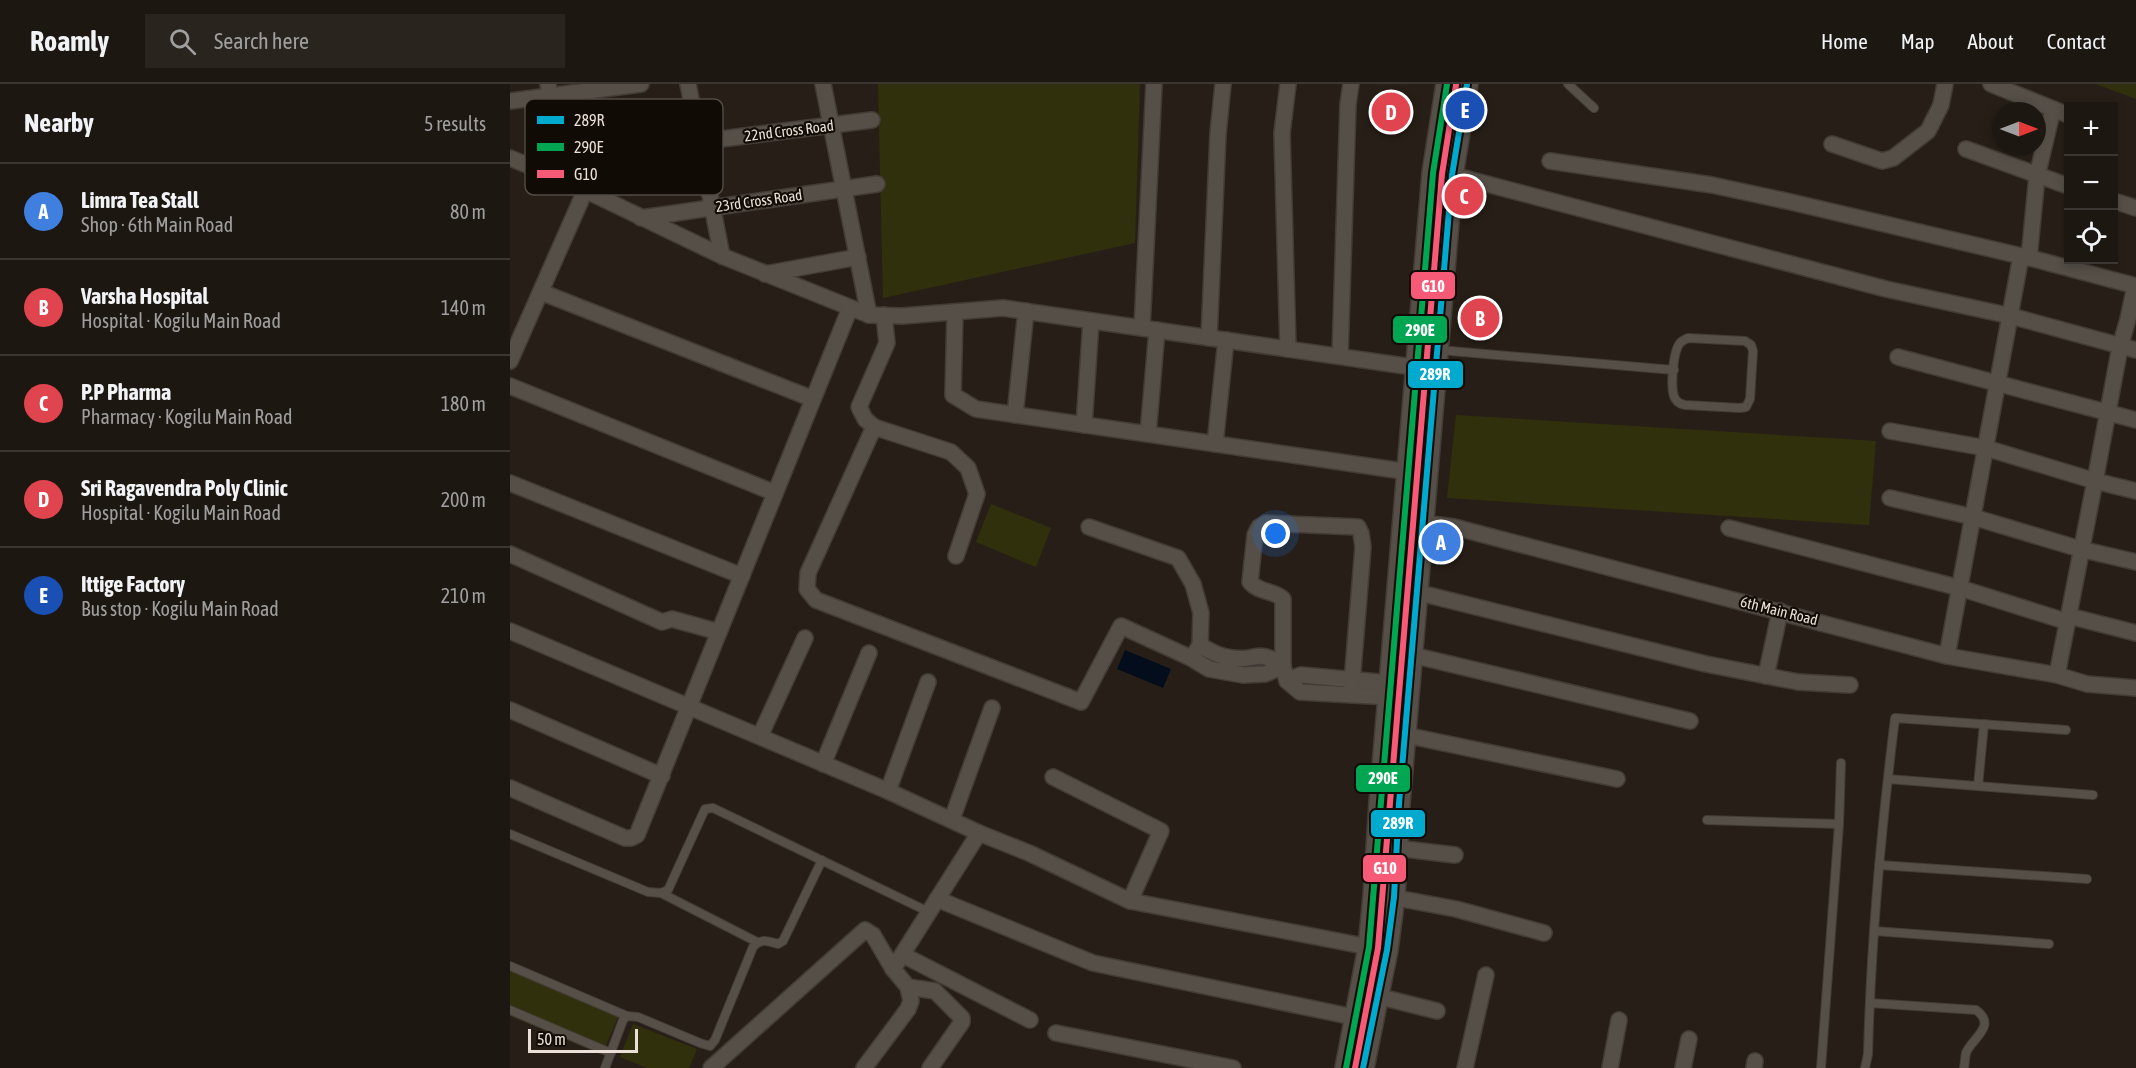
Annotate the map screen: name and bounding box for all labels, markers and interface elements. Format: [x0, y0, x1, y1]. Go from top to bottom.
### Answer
search box [145, 14, 565, 68]
text: Roamly [30, 25, 109, 57]
icon: search [166, 25, 199, 58]
text: Search here [214, 28, 309, 54]
text: Home [1821, 29, 1868, 53]
text: Map [1901, 29, 1935, 53]
text: About [1968, 29, 2014, 53]
text: Contact [2047, 29, 2106, 53]
pin: E [1446, 87, 1484, 132]
pin: D [1372, 90, 1410, 135]
legend [525, 99, 723, 195]
north arrow [1992, 102, 2046, 156]
map controls [2064, 102, 2118, 264]
button: + [2064, 102, 2118, 156]
text: Nearby [24, 108, 94, 138]
text: 289R [574, 111, 605, 129]
text: 5 results [424, 112, 486, 135]
street label: 22nd Cross Road [743, 117, 835, 144]
text: 290E [574, 138, 604, 156]
button: − [2064, 156, 2118, 210]
text: G10 [574, 165, 598, 183]
pin: C [1444, 174, 1484, 218]
street label: 23rd Cross Road [715, 186, 803, 215]
text: Limra Tea Stall [81, 187, 199, 213]
text: A [39, 200, 48, 223]
text: 80 m [450, 200, 486, 223]
button: locate [2064, 210, 2118, 264]
text: Shop · 6th Main Road [81, 213, 233, 236]
line badge: G10 [1410, 271, 1456, 300]
text: G10 [1421, 277, 1445, 295]
text: Varsha Hospital [81, 283, 208, 309]
text: B [39, 296, 48, 319]
text: 140 m [441, 296, 486, 319]
pin: B [1460, 296, 1500, 340]
text: Hospital · Kogilu Main Road [81, 309, 281, 332]
line badge: 290E [1392, 315, 1448, 344]
text: 290E [1405, 321, 1435, 339]
line badge: 289R [1407, 360, 1464, 389]
text: 289R [1420, 365, 1450, 383]
text: P.P Pharma [81, 379, 171, 405]
text: C [39, 392, 48, 415]
text: 180 m [441, 392, 486, 415]
text: Pharmacy · Kogilu Main Road [81, 405, 292, 428]
text: Sri Ragavendra Poly Clinic [81, 475, 288, 501]
text: D [38, 488, 49, 511]
text: 200 m [441, 488, 486, 511]
text: Hospital · Kogilu Main Road [81, 501, 281, 524]
your location [1261, 519, 1290, 548]
pin: A [1422, 520, 1460, 564]
text: Ittige Factory [81, 571, 185, 597]
text: E [39, 584, 48, 607]
text: 210 m [441, 584, 486, 607]
street label: 6th Main Road [1739, 593, 1820, 628]
text: Bus stop · Kogilu Main Road [81, 597, 279, 620]
line badge: 290E [1355, 764, 1411, 793]
text: 290E [1368, 769, 1398, 787]
line badge: 289R [1370, 809, 1426, 838]
text: 289R [1383, 814, 1413, 832]
line badge: G10 [1362, 854, 1407, 883]
text: G10 [1373, 859, 1397, 877]
scale bar [528, 1026, 638, 1054]
text: 50 m [537, 1030, 566, 1048]

